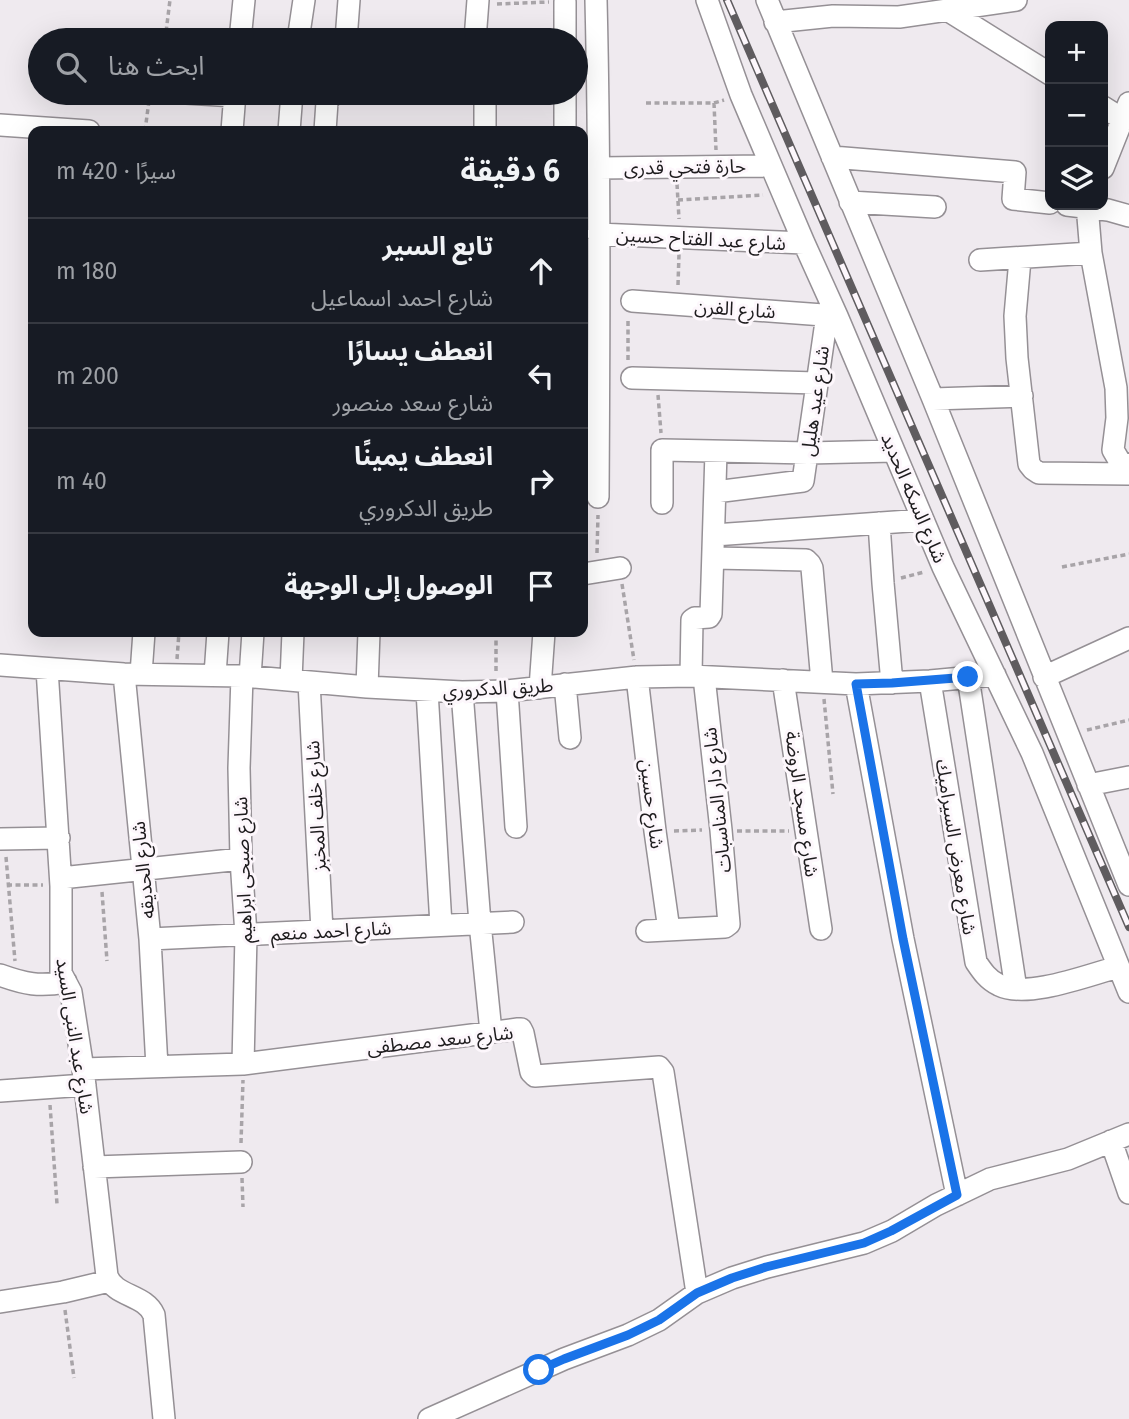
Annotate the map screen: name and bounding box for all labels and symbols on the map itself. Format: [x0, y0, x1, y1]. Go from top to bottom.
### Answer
street label: حارة فتحي قدرى [624, 154, 746, 183]
street label: شارع عبد الفتاح حسين [615, 223, 787, 257]
street label: شارع الفرن [693, 295, 776, 325]
street label: شارع عيد هليل [796, 344, 836, 458]
street label: شارع السكه الحديد [874, 430, 952, 567]
route end [952, 661, 983, 692]
street label: طريق الدكروري [442, 674, 554, 706]
street label: شارع دار المناسبات [698, 726, 738, 874]
street label: شارع مسجد الروضة [778, 729, 824, 879]
street label: شارع خلف المخبز [301, 740, 333, 873]
street label: شارع معرض السيراميك [929, 757, 981, 937]
street label: شارع حسين [633, 758, 669, 850]
street label: شارع صبحى ابراهيم [229, 796, 260, 944]
street label: شارع الحديقه [126, 820, 162, 920]
street label: شارع احمد منعم [270, 916, 392, 949]
street label: شارع عبد النبى السيد [49, 956, 99, 1116]
street label: شارع سعد مصطفى [366, 1021, 514, 1061]
route start [523, 1354, 554, 1385]

